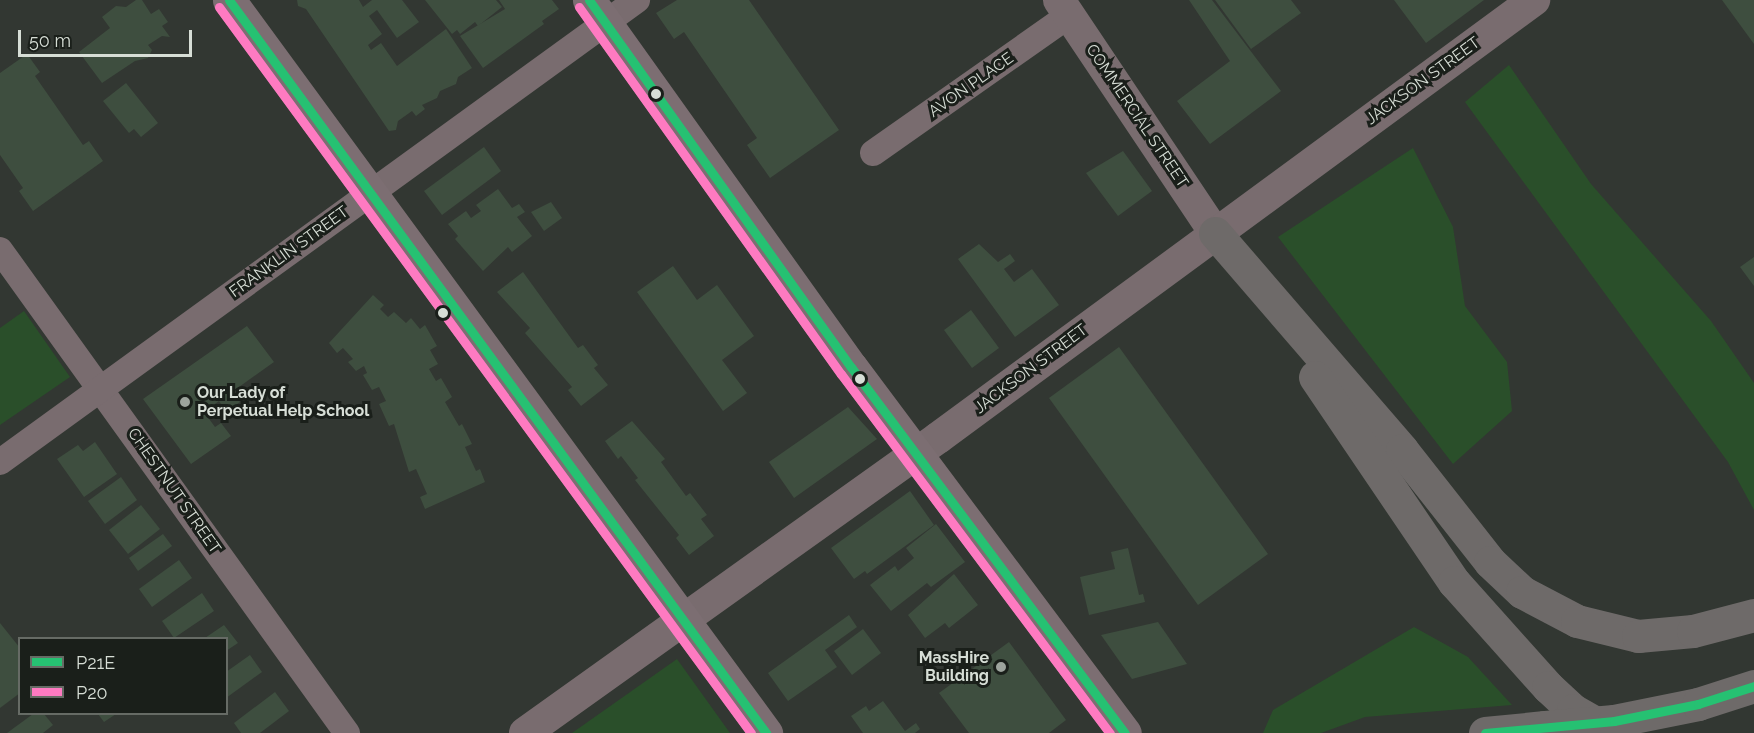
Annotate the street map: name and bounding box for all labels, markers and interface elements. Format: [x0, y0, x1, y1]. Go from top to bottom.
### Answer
scale bar [21, 18, 195, 56]
text: 50 m [29, 30, 71, 51]
street label: JACKSON STREET [1362, 33, 1484, 129]
street label: COMMERCIAL STREET [1082, 40, 1192, 192]
street label: AVON PLACE [925, 49, 1017, 121]
unlabelled marker [650, 88, 662, 100]
street label: FRANKLIN STREET [226, 202, 352, 302]
unlabelled marker [437, 307, 449, 319]
street label: JACKSON STREET [971, 320, 1091, 418]
unlabelled marker [854, 373, 866, 385]
place label: Our Lady of Perpetual Help School [197, 383, 370, 421]
marker: Our Lady of Perpetual Help School [178, 395, 192, 409]
street label: CHESTNUT STREET [123, 424, 225, 558]
legend [18, 637, 228, 715]
place label: MassHire Building [919, 648, 989, 686]
text: P21E [76, 652, 115, 673]
marker: MassHire Building [994, 660, 1008, 674]
text: P20 [76, 682, 108, 703]

